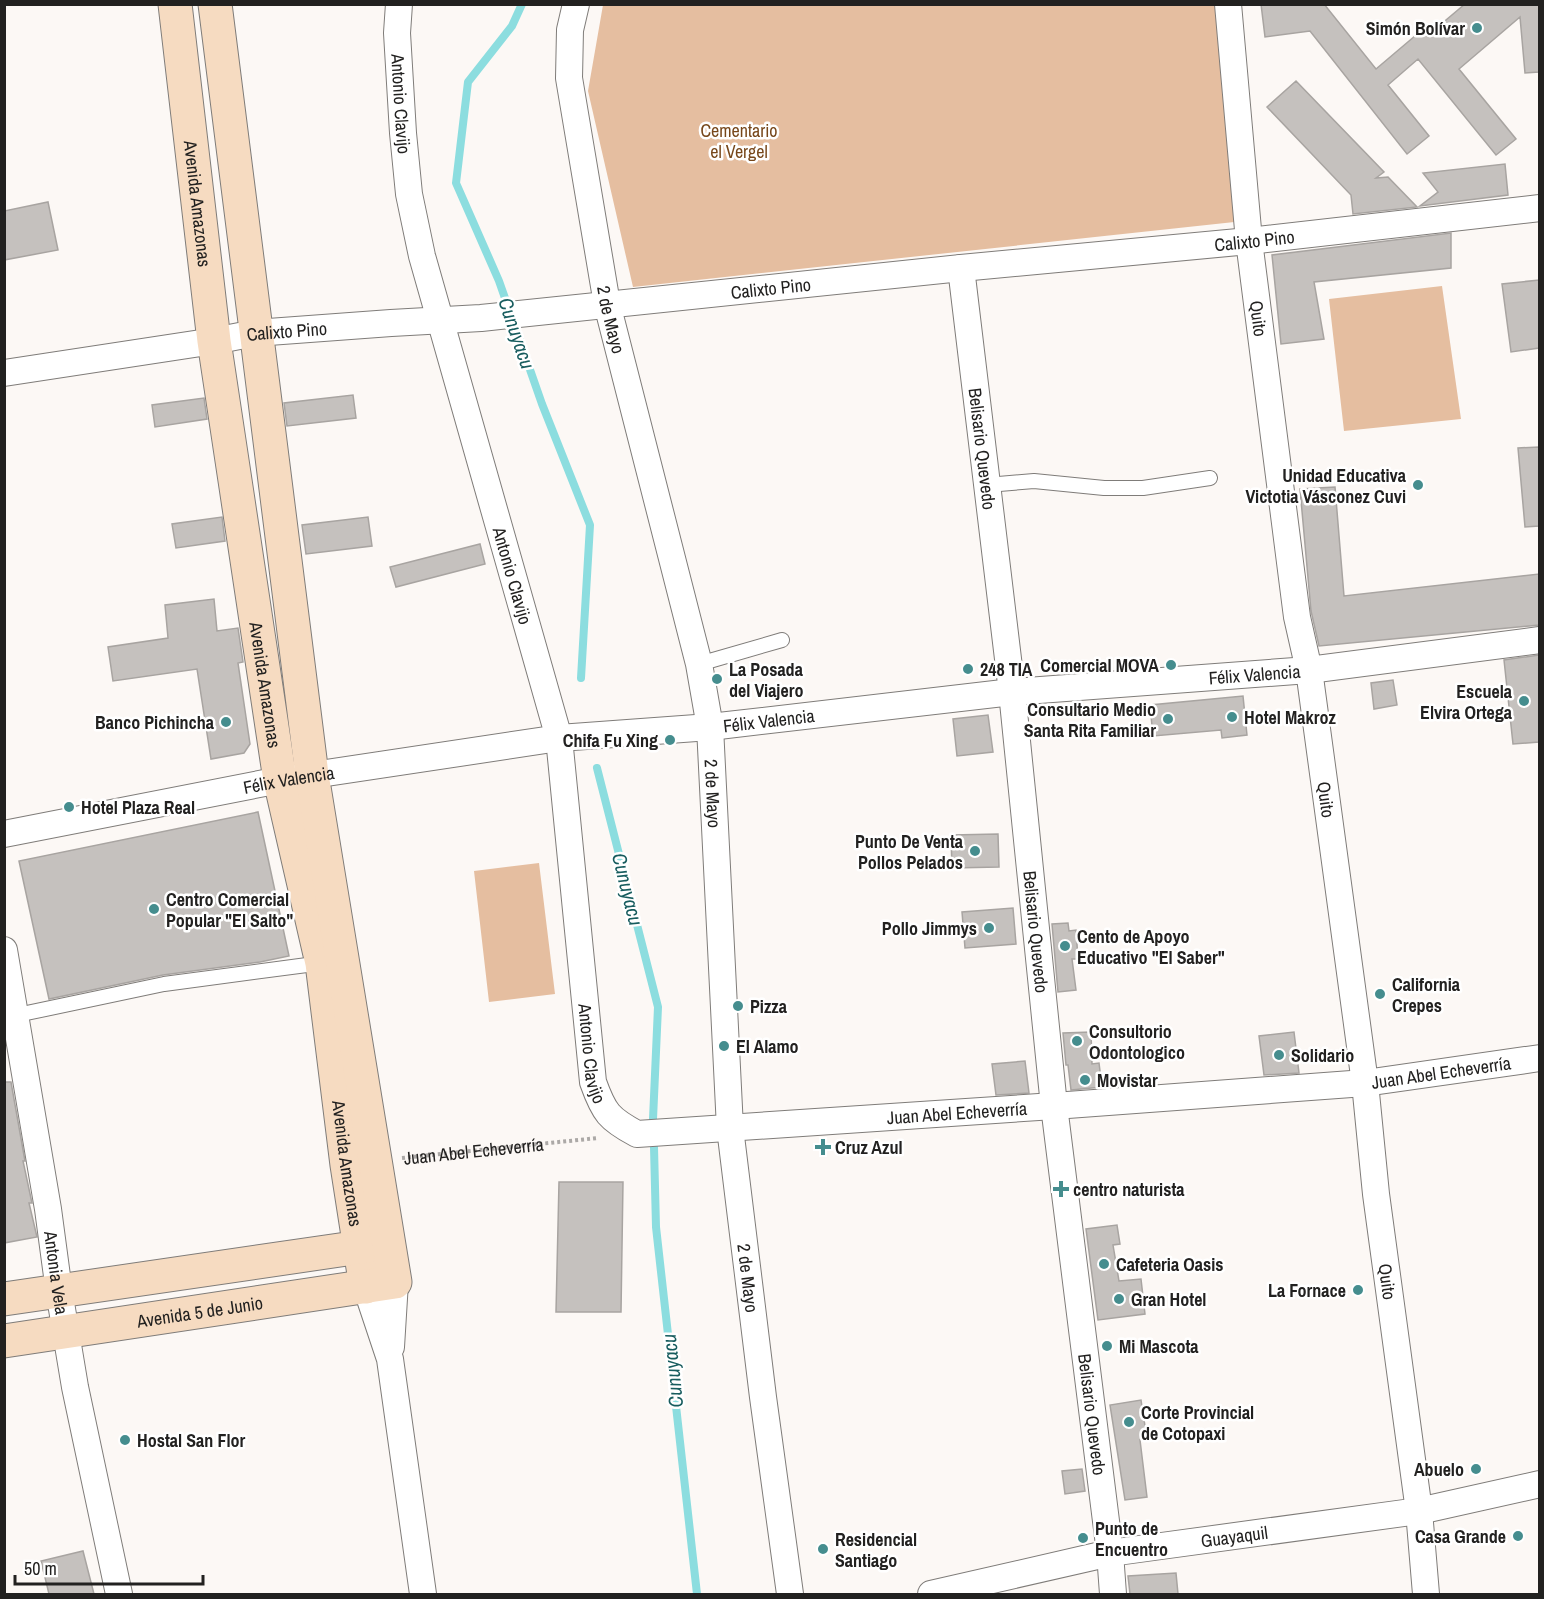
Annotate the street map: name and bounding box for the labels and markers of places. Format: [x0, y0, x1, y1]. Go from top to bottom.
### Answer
place label: Simón Bolívar [1366, 16, 1465, 41]
marker: Simón Bolívar [1470, 21, 1484, 35]
place label: Unidad Educativa Victotia Vásconez Cuvi [1245, 463, 1407, 509]
marker: Unidad Educativa Victotia Vásconez Cuvi [1411, 478, 1425, 492]
place label: Comercial MOVA [1040, 653, 1159, 678]
place label: La Posada del Viajero [729, 657, 804, 703]
place label: 248 TIA [980, 657, 1033, 682]
marker: Comercial MOVA [1164, 658, 1178, 672]
marker: 248 TIA [961, 662, 975, 676]
marker: La Posada del Viajero [710, 672, 724, 686]
place label: Escuela Elvira Ortega [1420, 679, 1513, 725]
marker: Escuela Elvira Ortega [1517, 694, 1531, 708]
place label: Consultario Medio Santa Rita Familiar [1024, 697, 1156, 743]
place label: Hotel Makroz [1244, 705, 1336, 730]
place label: Banco Pichincha [95, 710, 215, 735]
marker: Hotel Makroz [1225, 710, 1239, 724]
marker: Consultario Medio Santa Rita Familiar [1161, 712, 1175, 726]
marker: Banco Pichincha [219, 715, 233, 729]
place label: Chifa Fu Xing [563, 728, 658, 753]
marker: Chifa Fu Xing [663, 733, 677, 747]
place label: Hotel Plaza Real [81, 795, 195, 820]
marker: Hotel Plaza Real [62, 800, 76, 814]
place label: Punto De Venta Pollos Pelados [855, 829, 964, 875]
marker: Punto De Venta Pollos Pelados [968, 844, 982, 858]
place label: Centro Comercial Popular "El Salto" [166, 887, 293, 933]
marker: Centro Comercial Popular "El Salto" [147, 902, 161, 916]
place label: Pollo Jimmys [882, 916, 977, 941]
marker: Pollo Jimmys [982, 921, 996, 935]
place label: Cento de Apoyo Educativo "El Saber" [1077, 924, 1225, 970]
marker: Cento de Apoyo Educativo "El Saber" [1058, 939, 1072, 953]
place label: California Crepes [1392, 972, 1461, 1018]
marker: California Crepes [1373, 987, 1387, 1001]
place label: Pizza [750, 994, 788, 1019]
marker: Pizza [731, 999, 745, 1013]
place label: Consultorio Odontologico [1089, 1019, 1185, 1065]
place label: El Alamo [736, 1034, 799, 1059]
marker: Consultorio Odontologico [1070, 1034, 1084, 1048]
marker: El Alamo [717, 1039, 731, 1053]
place label: Solidario [1291, 1043, 1354, 1068]
marker: Solidario [1272, 1048, 1286, 1062]
place label: Movistar [1097, 1068, 1158, 1093]
marker: Movistar [1078, 1073, 1092, 1087]
place label: Cruz Azul [835, 1135, 903, 1160]
marker: Cruz Azul [816, 1140, 830, 1154]
place label: centro naturista [1073, 1177, 1185, 1202]
marker: centro naturista [1054, 1182, 1068, 1196]
place label: Cafeteria Oasis [1116, 1252, 1223, 1277]
marker: Cafeteria Oasis [1097, 1257, 1111, 1271]
place label: La Fornace [1268, 1278, 1346, 1303]
marker: La Fornace [1351, 1283, 1365, 1297]
place label: Gran Hotel [1131, 1287, 1206, 1312]
marker: Gran Hotel [1112, 1292, 1126, 1306]
place label: Mi Mascota [1119, 1334, 1199, 1359]
marker: Mi Mascota [1100, 1339, 1114, 1353]
place label: Corte Provincial de Cotopaxi [1141, 1400, 1254, 1446]
marker: Corte Provincial de Cotopaxi [1122, 1415, 1136, 1429]
place label: Hostal San Flor [137, 1428, 246, 1453]
marker: Hostal San Flor [118, 1433, 132, 1447]
place label: Abuelo [1414, 1457, 1464, 1482]
marker: Abuelo [1469, 1462, 1483, 1476]
place label: Punto de Encuentro [1095, 1516, 1168, 1562]
place label: Casa Grande [1415, 1524, 1506, 1549]
place label: Residencial Santiago [835, 1527, 917, 1573]
marker: Casa Grande [1511, 1529, 1525, 1543]
marker: Punto de Encuentro [1076, 1531, 1090, 1545]
marker: Residencial Santiago [816, 1542, 830, 1556]

